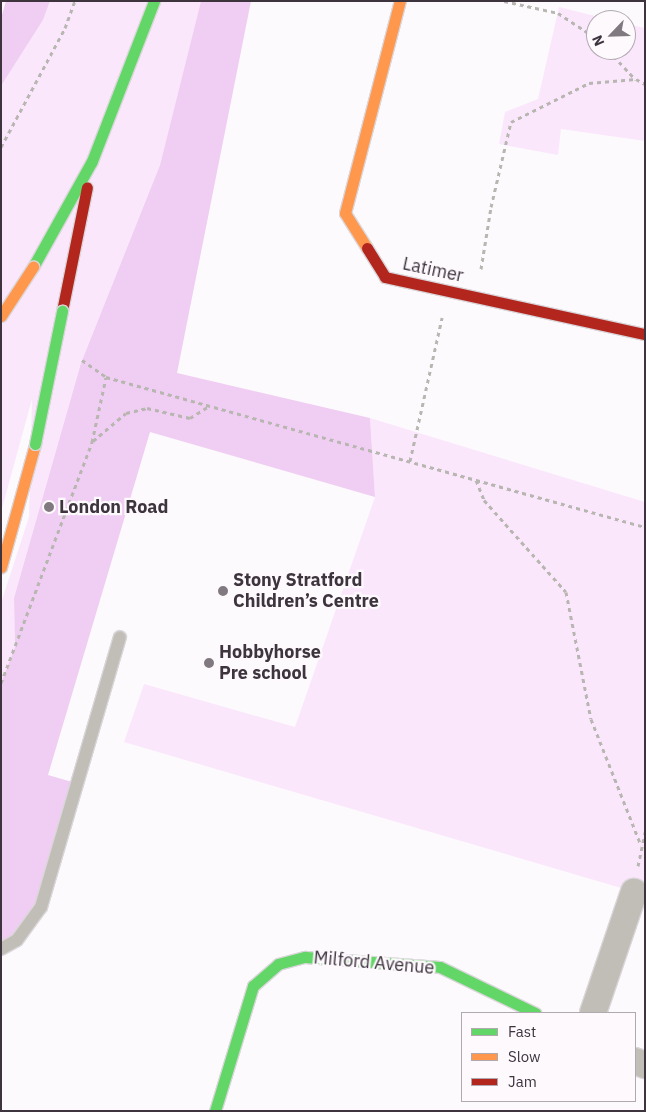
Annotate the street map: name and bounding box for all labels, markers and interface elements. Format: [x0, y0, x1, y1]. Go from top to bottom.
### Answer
north arrow [586, 10, 636, 60]
text: N [588, 32, 608, 49]
street label: Latimer [401, 253, 465, 287]
place label: London Road [59, 496, 169, 518]
marker: London Road [43, 501, 55, 513]
place label: Stony Stratford Children’s Centre [233, 570, 379, 612]
marker: Stony Stratford Children’s Centre [217, 585, 229, 597]
place label: Hobbyhorse Pre school [219, 642, 321, 684]
marker: Hobbyhorse Pre school [203, 657, 215, 669]
street label: Milford Avenue [313, 947, 435, 979]
legend [461, 1012, 636, 1102]
text: Fast [508, 1022, 536, 1041]
text: Slow [508, 1047, 541, 1066]
text: Jam [508, 1072, 537, 1091]

